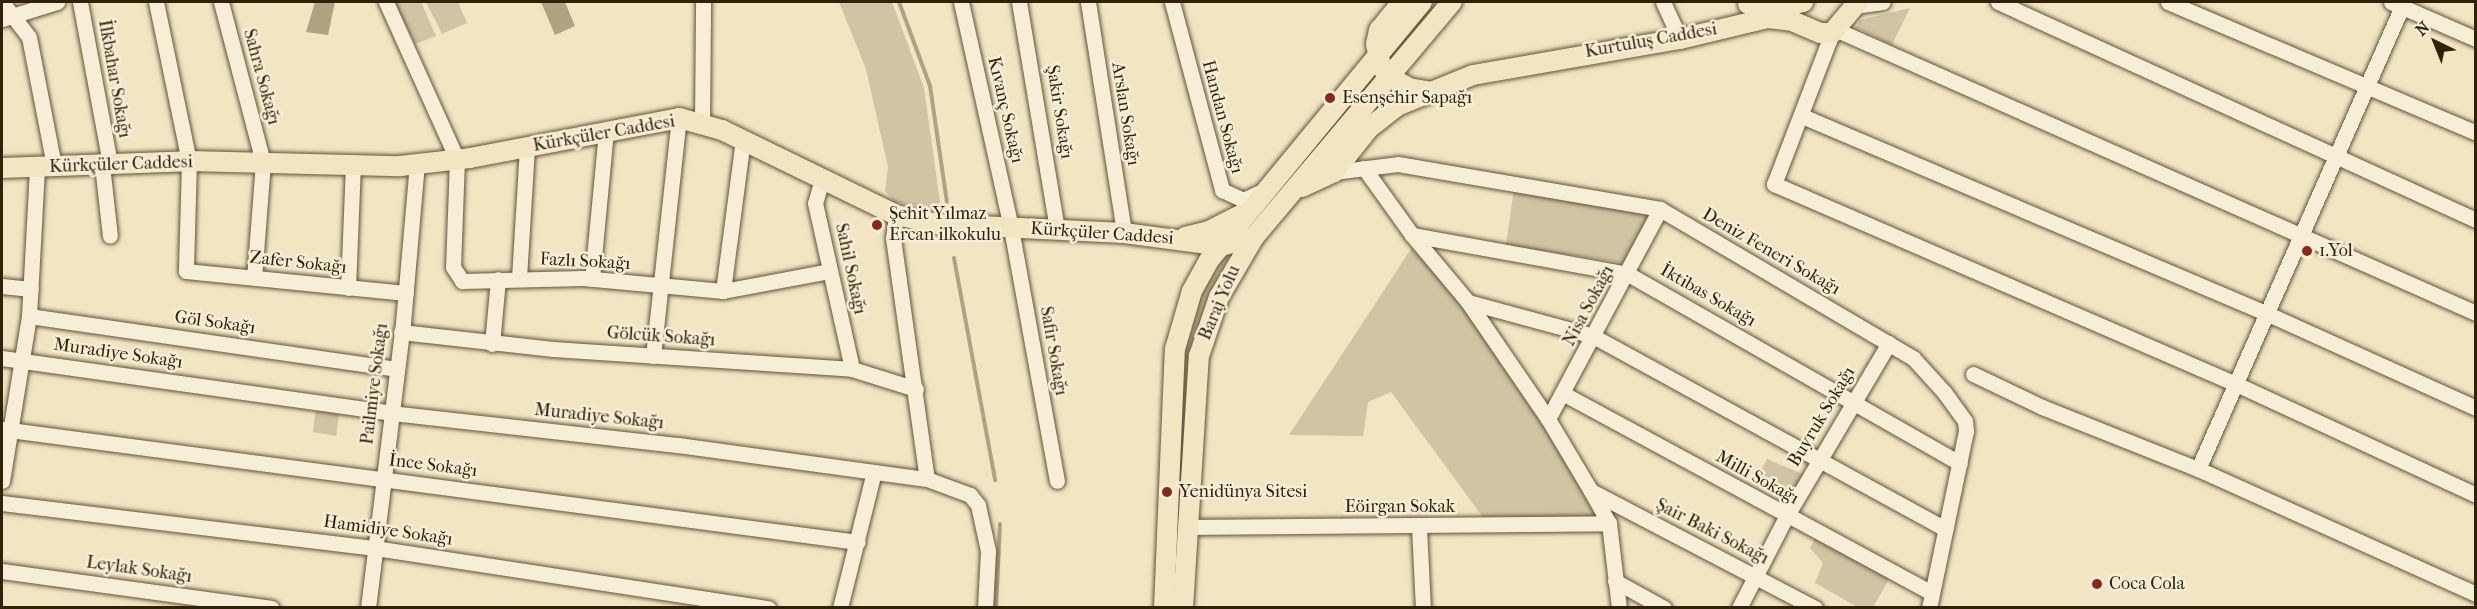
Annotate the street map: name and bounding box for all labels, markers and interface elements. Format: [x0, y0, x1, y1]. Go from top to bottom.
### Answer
north arrow [2405, 12, 2465, 72]
text: N [2411, 17, 2433, 40]
street label: İlkbahar Sokağı [93, 18, 135, 140]
street label: Kurtuluş Caddesi [1583, 19, 1719, 63]
street label: Sahra Sokağı [238, 27, 284, 127]
street label: Kıvanç Sokağı [982, 55, 1028, 165]
street label: Handan Sokağı [1197, 58, 1247, 176]
street label: Arslan Sokağı [1106, 61, 1144, 167]
street label: Şakir Sokağı [1041, 64, 1077, 160]
place label: Esenşehir Sapağı [1342, 87, 1472, 109]
marker: Esenşehir Sapağı [1323, 91, 1337, 105]
street label: Kürkçüler Caddesi [531, 111, 677, 157]
street label: Kürkçüler Caddesi [49, 152, 193, 178]
place label: Şehit Yılmaz Ercan ilkokulu [889, 204, 1001, 246]
street label: Deniz Feneri Sokağı [1698, 204, 1844, 300]
marker: Şehit Yılmaz Ercan ilkokulu [870, 218, 884, 232]
street label: Kürkçüler Caddesi [1030, 218, 1174, 250]
street label: Sahil Sokağı [830, 221, 870, 317]
place label: 1.Yol [2319, 240, 2353, 262]
marker: 1.Yol [2300, 244, 2314, 258]
street label: Zafer Sokağı [248, 247, 348, 279]
street label: Fazlı Sokağı [539, 249, 631, 275]
street label: İktibas Sokağı [1656, 260, 1760, 332]
street label: Baraj Yolu [1195, 262, 1245, 344]
street label: Nisa Sokağı [1559, 262, 1619, 350]
street label: Safir Sokağı [1035, 305, 1071, 397]
street label: Göl Sokağı [173, 307, 257, 339]
street label: Pailmiye Sokağı [357, 322, 393, 446]
street label: Gölcük Sokağı [606, 322, 716, 352]
street label: Muradiye Sokağı [52, 334, 184, 374]
street label: Buyruk Sokağı [1784, 363, 1860, 471]
street label: Muradiye Sokağı [533, 399, 665, 435]
street label: Milli Sokağı [1712, 446, 1802, 510]
street label: İnce Sokağı [388, 450, 478, 482]
place label: Yenidünya Sitesi [1179, 481, 1307, 503]
marker: Yenidünya Sitesi [1160, 485, 1174, 499]
street label: Şair Baki Sokağı [1652, 494, 1772, 570]
street label: Eöirgan Sokak [1345, 496, 1455, 518]
street label: Hamidiye Sokağı [322, 511, 454, 551]
street label: Leylak Sokağı [85, 552, 193, 588]
place label: Coca Cola [2109, 573, 2185, 595]
marker: Coca Cola [2090, 577, 2104, 591]

